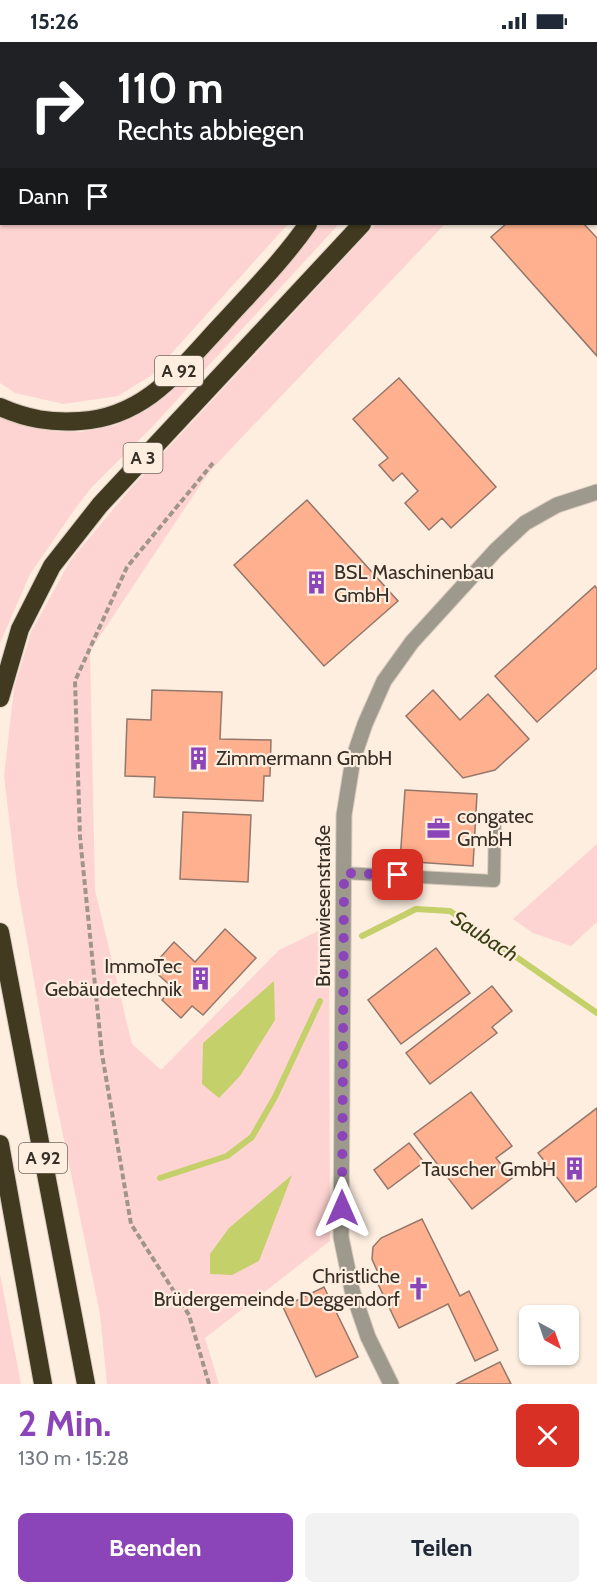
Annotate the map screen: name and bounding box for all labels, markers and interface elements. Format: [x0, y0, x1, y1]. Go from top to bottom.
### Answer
text: 15:26 [30, 8, 79, 35]
text: 110 m [117, 62, 224, 114]
icon: right [18, 66, 96, 144]
text: Rechts abbiegen [117, 114, 304, 147]
icon: arrive [81, 180, 114, 213]
text: Dann [18, 183, 69, 210]
road number: A 92 [155, 356, 203, 386]
road number: A 3 [124, 443, 162, 473]
place label: BSL Maschinenbau GmbH [334, 560, 494, 607]
building icon: BSL Maschinenbau GmbH [303, 570, 329, 596]
building icon: Zimmermann GmbH [185, 745, 211, 771]
place label: Zimmermann GmbH [216, 746, 392, 770]
place label: congatec GmbH [457, 804, 533, 851]
office icon: congatec GmbH [426, 815, 452, 841]
street label: Brunnwiesenstraße [311, 825, 335, 987]
pin [372, 849, 423, 900]
icon: arrive [381, 858, 414, 891]
water label: Saubach [447, 905, 523, 967]
place label: ImmoTec Gebäudetechnik [45, 954, 182, 1001]
building icon: ImmoTec Gebäudetechnik [187, 965, 213, 991]
road number: A 92 [19, 1143, 67, 1173]
building icon: Tauscher GmbH [561, 1156, 587, 1182]
place label: Tauscher GmbH [422, 1157, 556, 1181]
position arrow [310, 1176, 374, 1240]
place label: Christliche Brüdergemeinde Deggendorf [154, 1264, 400, 1311]
church icon: Christliche Brüdergemeinde Deggendorf [405, 1275, 431, 1301]
north arrow [519, 1305, 579, 1365]
map controls [519, 1305, 579, 1365]
text: 2 Min. [18, 1401, 111, 1445]
button: close [516, 1404, 579, 1467]
text: 130 m · 15:28 [18, 1446, 129, 1470]
button: Beenden [18, 1513, 293, 1582]
button: Teilen [305, 1513, 579, 1582]

